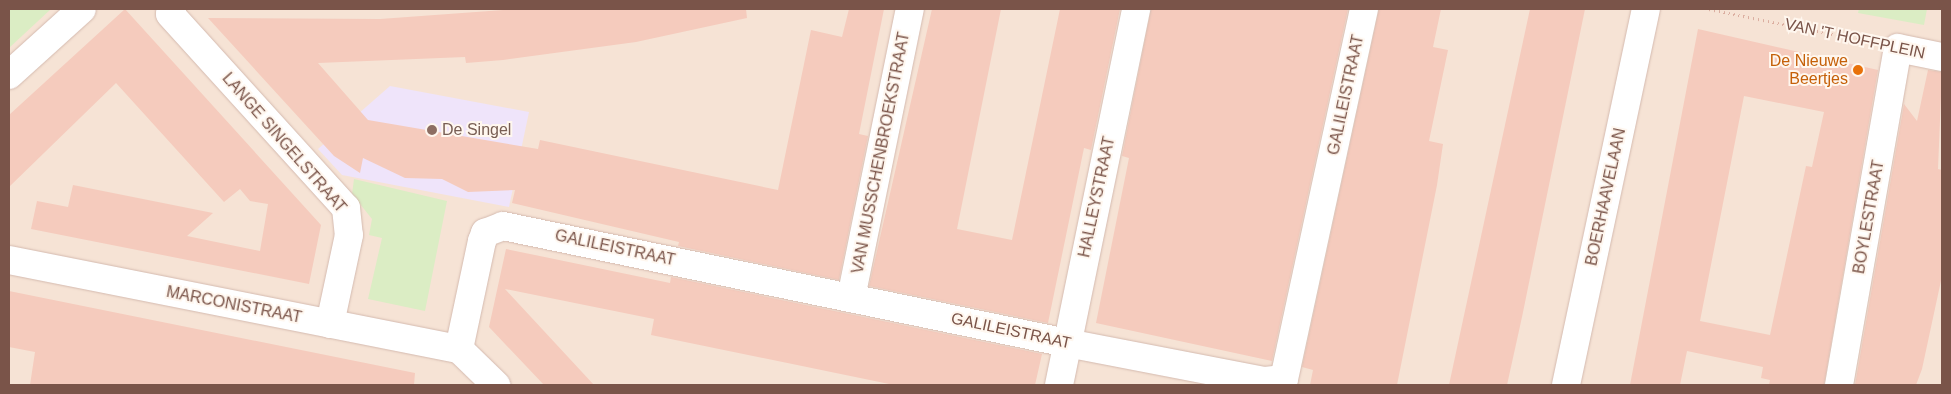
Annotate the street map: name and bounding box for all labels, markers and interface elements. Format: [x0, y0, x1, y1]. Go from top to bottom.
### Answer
street label: VAN 'T HOFFPLEIN [1783, 15, 1927, 63]
street label: VAN MUSSCHENBROEKSTRAAT [848, 31, 914, 275]
street label: GALILEISTRAAT [1324, 33, 1368, 157]
place label: De Nieuwe Beertjes [1770, 51, 1848, 89]
marker: De Nieuwe Beertjes [1852, 64, 1864, 76]
street label: LANGE SINGELSTRAAT [218, 69, 350, 217]
place label: De Singel [442, 120, 511, 140]
marker: De Singel [426, 124, 438, 136]
street label: BOERHAAVELAAN [1582, 126, 1630, 268]
street label: HALLEYSTRAAT [1075, 135, 1119, 259]
street label: BOYLESTRAAT [1850, 159, 1888, 275]
street label: GALILEISTRAAT [553, 226, 677, 270]
street label: MARCONISTRAAT [165, 282, 303, 328]
street label: GALILEISTRAAT [949, 309, 1073, 353]

